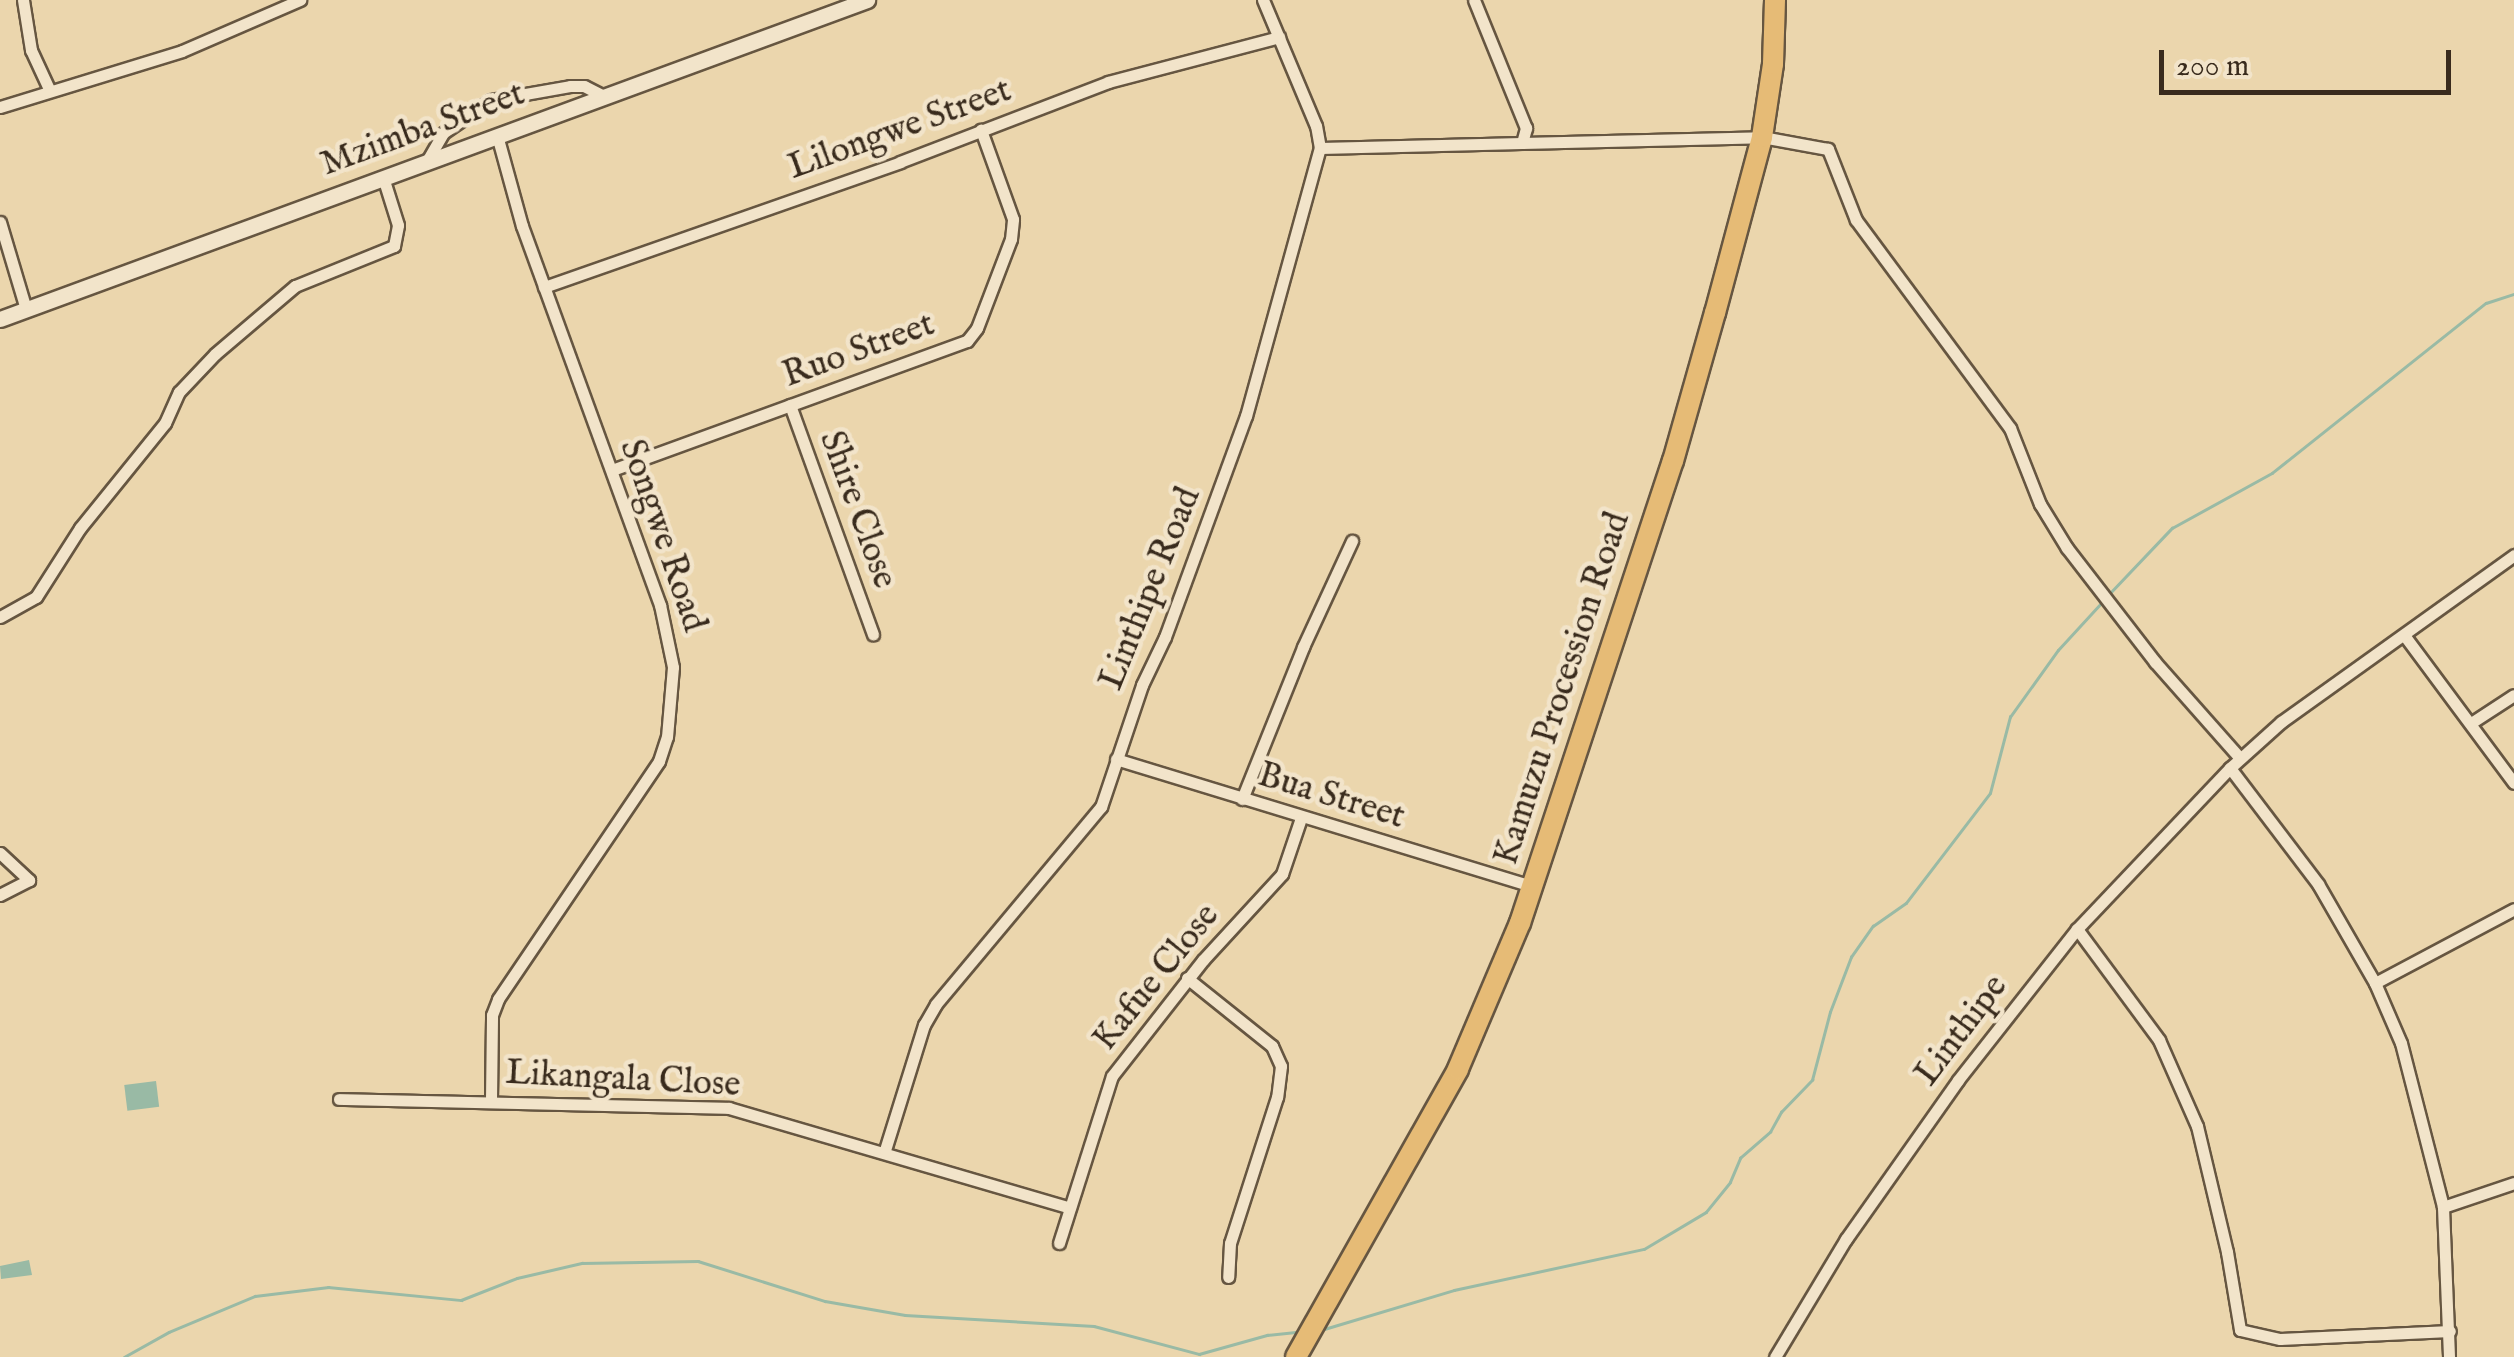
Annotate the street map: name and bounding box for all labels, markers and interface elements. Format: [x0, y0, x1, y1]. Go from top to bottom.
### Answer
scale bar [2164, 30, 2456, 92]
text: 200 m [2176, 48, 2249, 86]
street label: Lilongwe Street [783, 70, 1017, 190]
street label: Mzimba Street [315, 74, 531, 186]
street label: Ruo Street [778, 304, 940, 398]
street label: Shire Close [809, 426, 905, 594]
street label: Songwe Road [610, 434, 714, 638]
street label: Linthipe Road [1091, 482, 1211, 696]
street label: Kamuzu Procession Road [1486, 507, 1640, 871]
street label: Bua Street [1253, 755, 1409, 839]
street label: Kafue Close [1085, 896, 1229, 1060]
street label: Linthipe [1907, 967, 2017, 1095]
street label: Likangala Close [505, 1053, 741, 1107]

